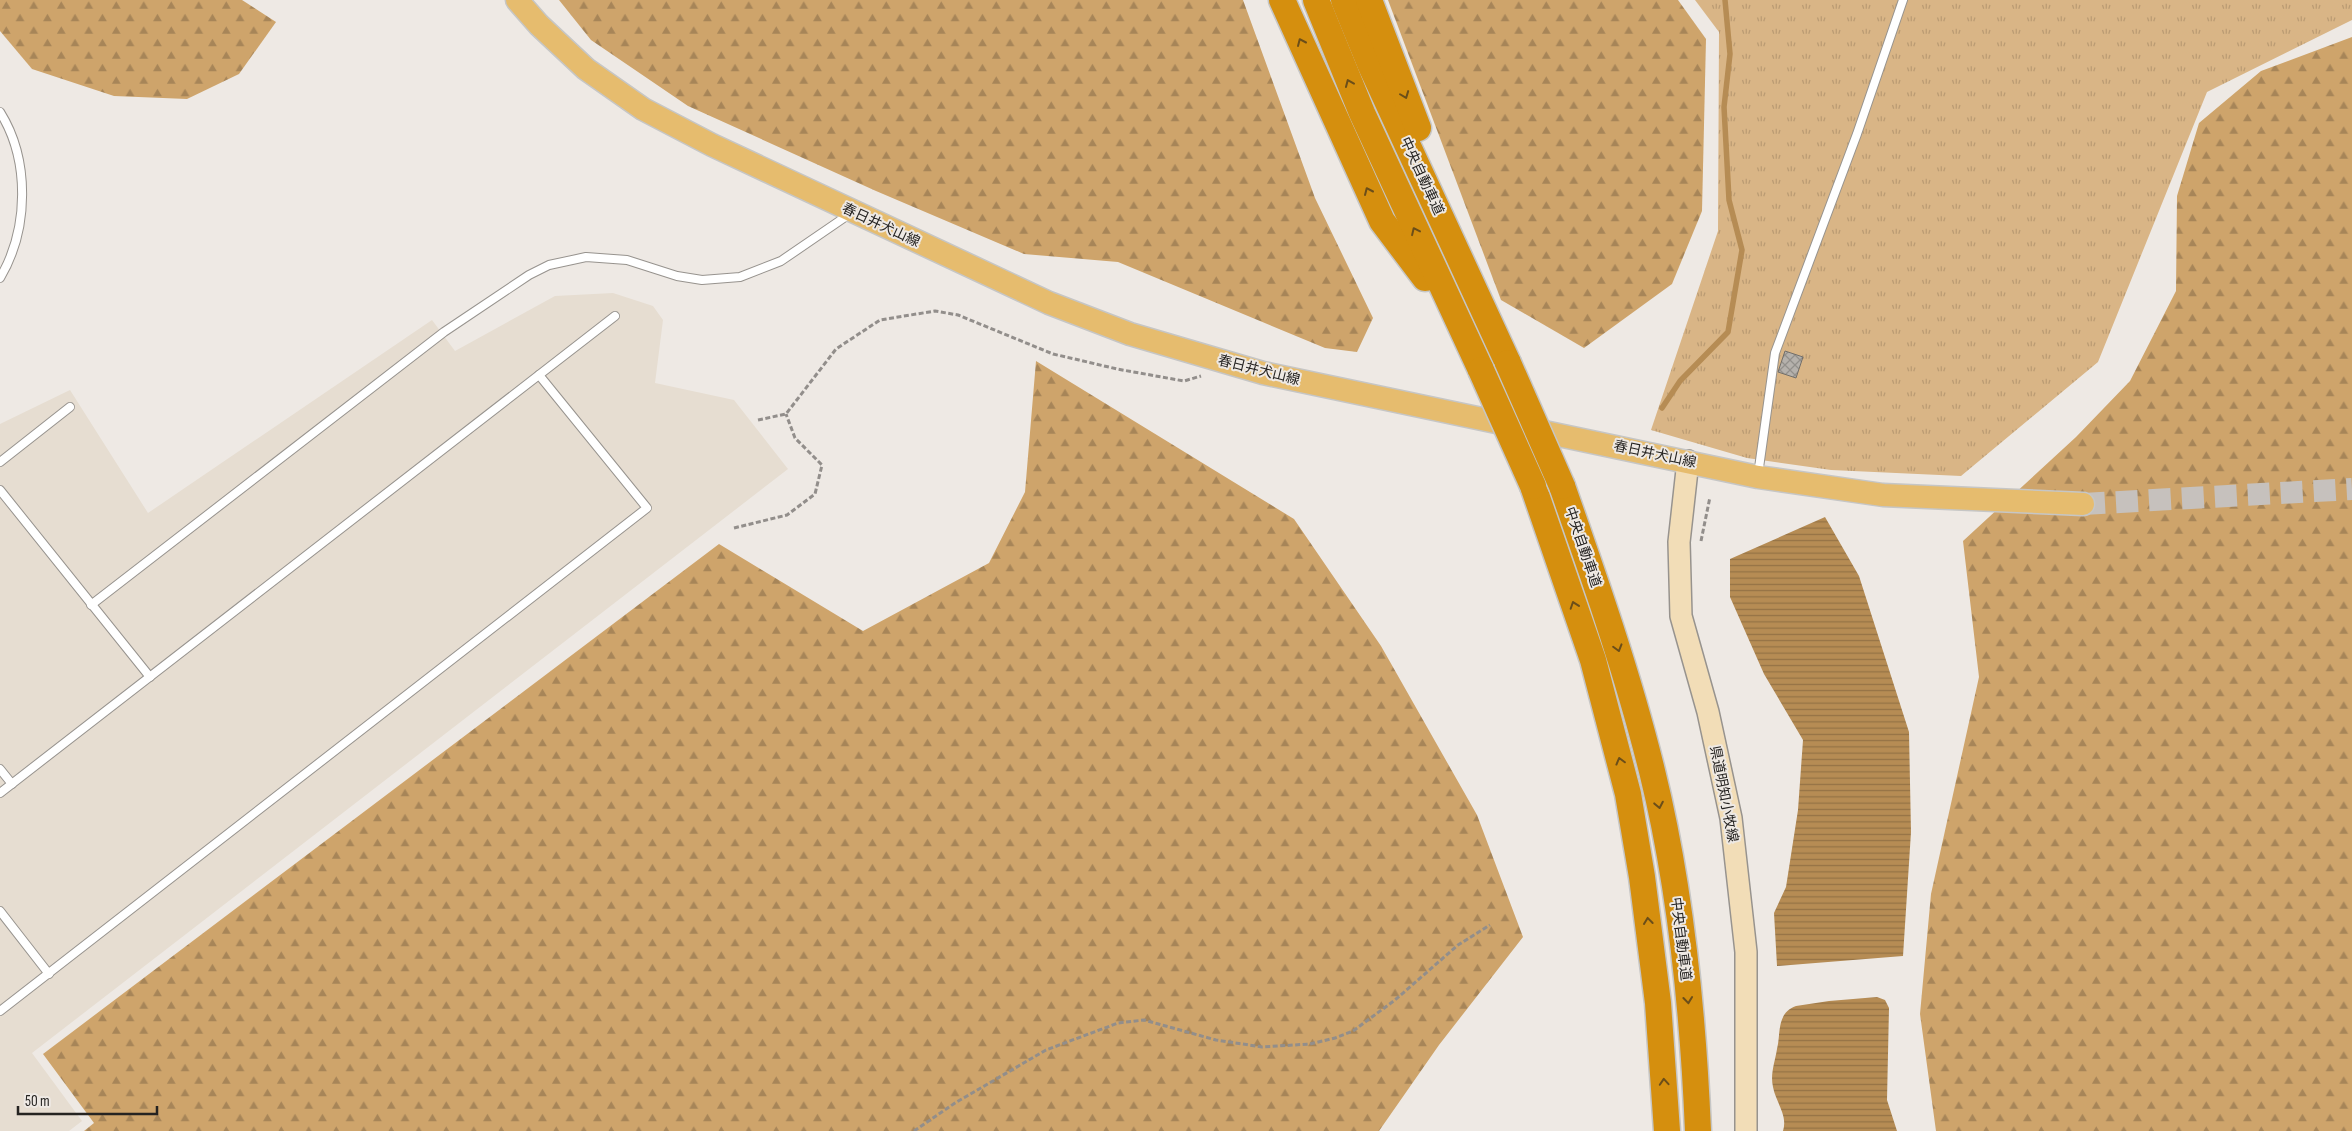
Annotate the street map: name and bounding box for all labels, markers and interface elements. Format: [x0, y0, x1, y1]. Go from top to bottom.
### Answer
one-way arrow [1297, 38, 1308, 47]
one-way arrow [1345, 79, 1356, 88]
one-way arrow [1399, 90, 1409, 99]
street label: 中央自動車道 [1397, 134, 1447, 218]
one-way arrow [1364, 187, 1375, 196]
street label: 春日井犬山線 [839, 200, 923, 250]
one-way arrow [1411, 227, 1422, 236]
street label: 春日井犬山線 [1216, 352, 1302, 388]
street label: 春日井犬山線 [1612, 437, 1698, 471]
street label: 中央自動車道 [1561, 505, 1605, 589]
one-way arrow [1570, 601, 1580, 610]
one-way arrow [1612, 644, 1622, 652]
street label: 県道明知小牧線 [1706, 744, 1742, 844]
one-way arrow [1615, 757, 1625, 765]
one-way arrow [1653, 801, 1663, 810]
street label: 中央自動車道 [1667, 896, 1695, 982]
one-way arrow [1643, 916, 1653, 925]
one-way arrow [1683, 997, 1694, 1005]
one-way arrow [1659, 1078, 1670, 1086]
scale bar [18, 1084, 156, 1116]
text: 50 m [25, 1092, 50, 1111]

